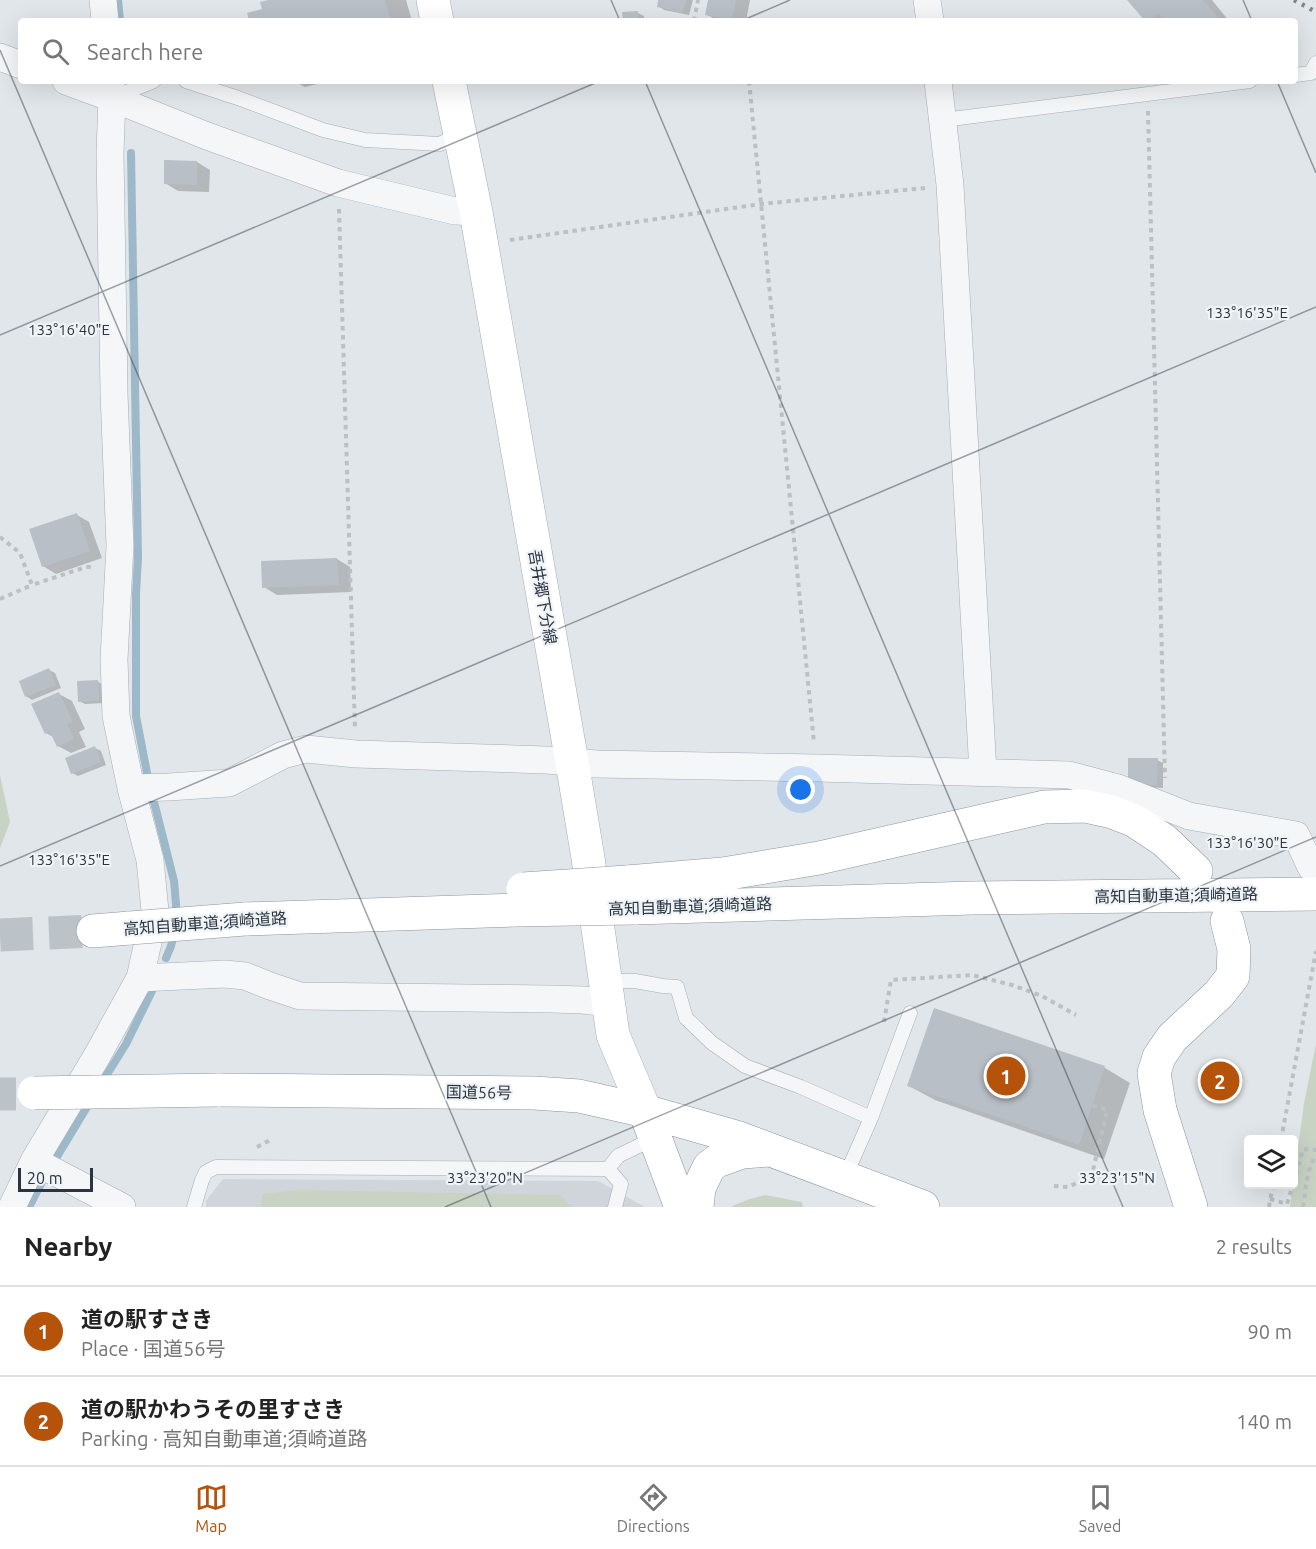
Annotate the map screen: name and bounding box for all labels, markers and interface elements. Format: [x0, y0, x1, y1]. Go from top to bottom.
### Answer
search box [18, 18, 1298, 84]
icon: search [39, 35, 72, 68]
text: Search here [87, 39, 203, 64]
text: 133°16'35"E [1206, 304, 1288, 321]
text: 133°16'40"E [28, 321, 110, 338]
street label: 吾井郷下分線 [526, 548, 560, 646]
your location [786, 775, 815, 804]
text: 133°16'30"E [1206, 834, 1288, 851]
text: 133°16'35"E [28, 851, 110, 868]
street label: 高知自動車道;須崎道路 [1094, 885, 1258, 905]
street label: 高知自動車道;須崎道路 [608, 894, 772, 918]
street label: 高知自動車道;須崎道路 [123, 908, 287, 938]
pin: 1 [986, 1054, 1026, 1098]
pin: 2 [1200, 1058, 1240, 1104]
street label: 国道56号 [446, 1082, 512, 1102]
map controls [1244, 1135, 1298, 1189]
button: layers [1244, 1135, 1298, 1189]
scale bar [18, 1165, 93, 1192]
text: 20 m [27, 1169, 63, 1187]
text: 33°23'20"N [447, 1169, 523, 1186]
text: 33°23'15"N [1079, 1169, 1155, 1186]
text: Nearby [24, 1232, 112, 1261]
text: 2 results [1216, 1235, 1292, 1258]
text: 道の駅すさき [81, 1306, 213, 1331]
text: 1 [38, 1320, 49, 1343]
text: 90 m [1248, 1320, 1292, 1343]
text: Place · 国道56号 [81, 1337, 225, 1360]
text: 道の駅かわうその里すさき [81, 1396, 345, 1421]
text: 2 [38, 1410, 49, 1433]
text: 140 m [1236, 1410, 1292, 1433]
text: Parking · 高知自動車道;須崎道路 [81, 1427, 368, 1450]
tab: Map [195, 1481, 228, 1535]
tab: Directions [617, 1481, 690, 1535]
tab: Saved [1079, 1481, 1121, 1535]

